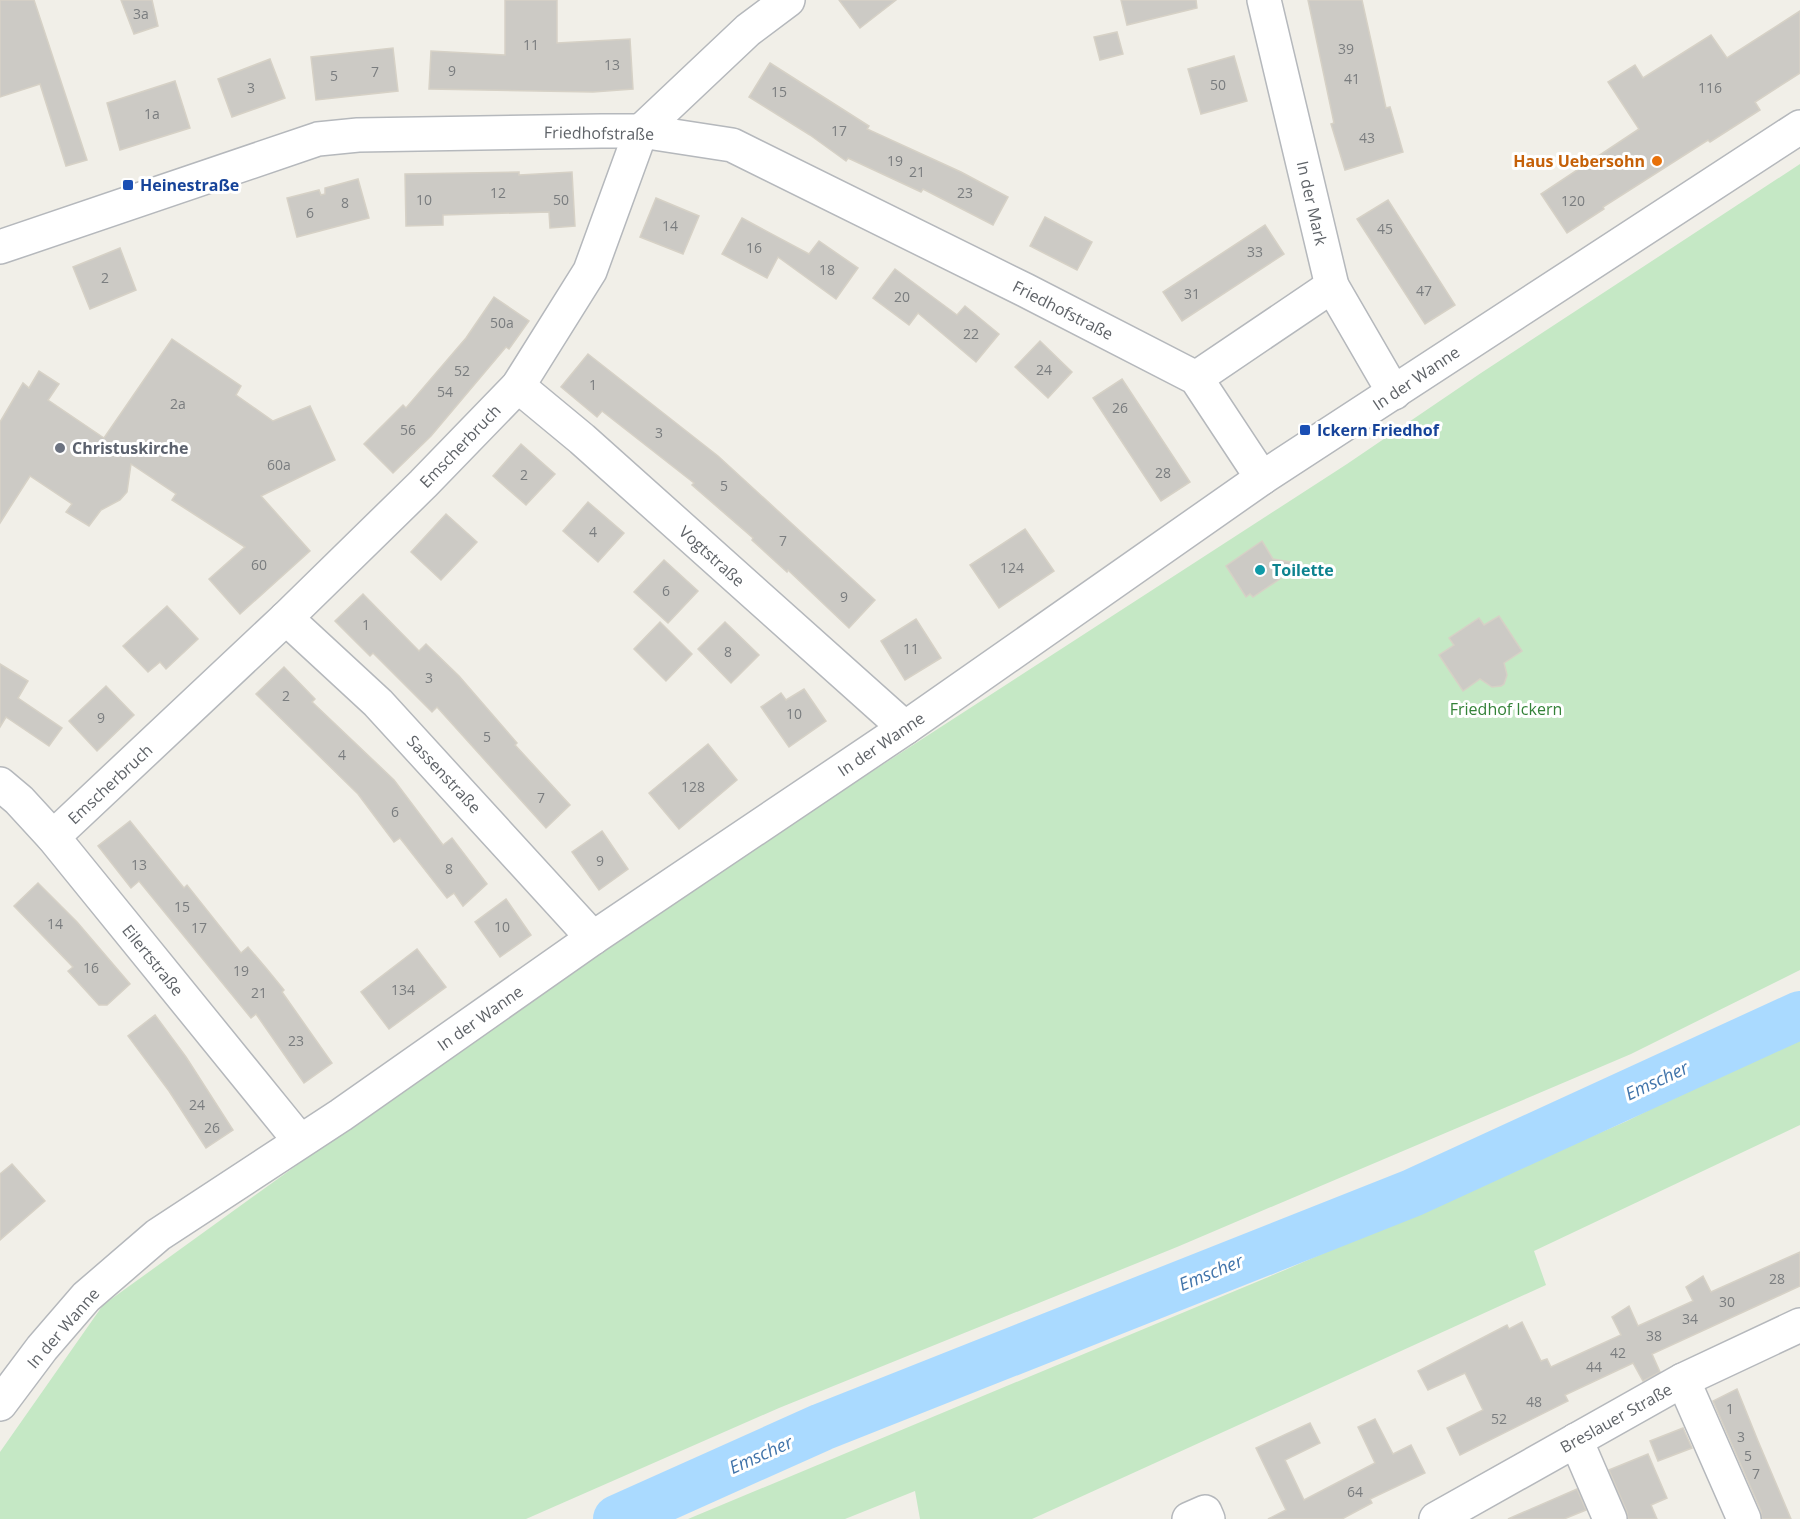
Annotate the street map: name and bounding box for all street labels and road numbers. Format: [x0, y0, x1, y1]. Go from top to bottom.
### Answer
street label: Friedhofstraße [544, 121, 654, 145]
street label: In der Mark [1292, 159, 1333, 248]
street label: Friedhofstraße [1009, 275, 1117, 345]
street label: In der Wanne [1368, 341, 1464, 415]
street label: Emscherbruch [415, 400, 505, 492]
street label: Vogtstraße [674, 521, 750, 591]
street label: In der Wanne [833, 707, 929, 781]
street label: Sassenstraße [402, 730, 486, 818]
street label: Emscherbruch [63, 739, 157, 829]
street label: Eilertstraße [117, 920, 189, 1000]
street label: In der Wanne [433, 980, 527, 1056]
street label: In der Wanne [22, 1283, 104, 1373]
street label: Breslauer Straße [1556, 1378, 1676, 1458]

